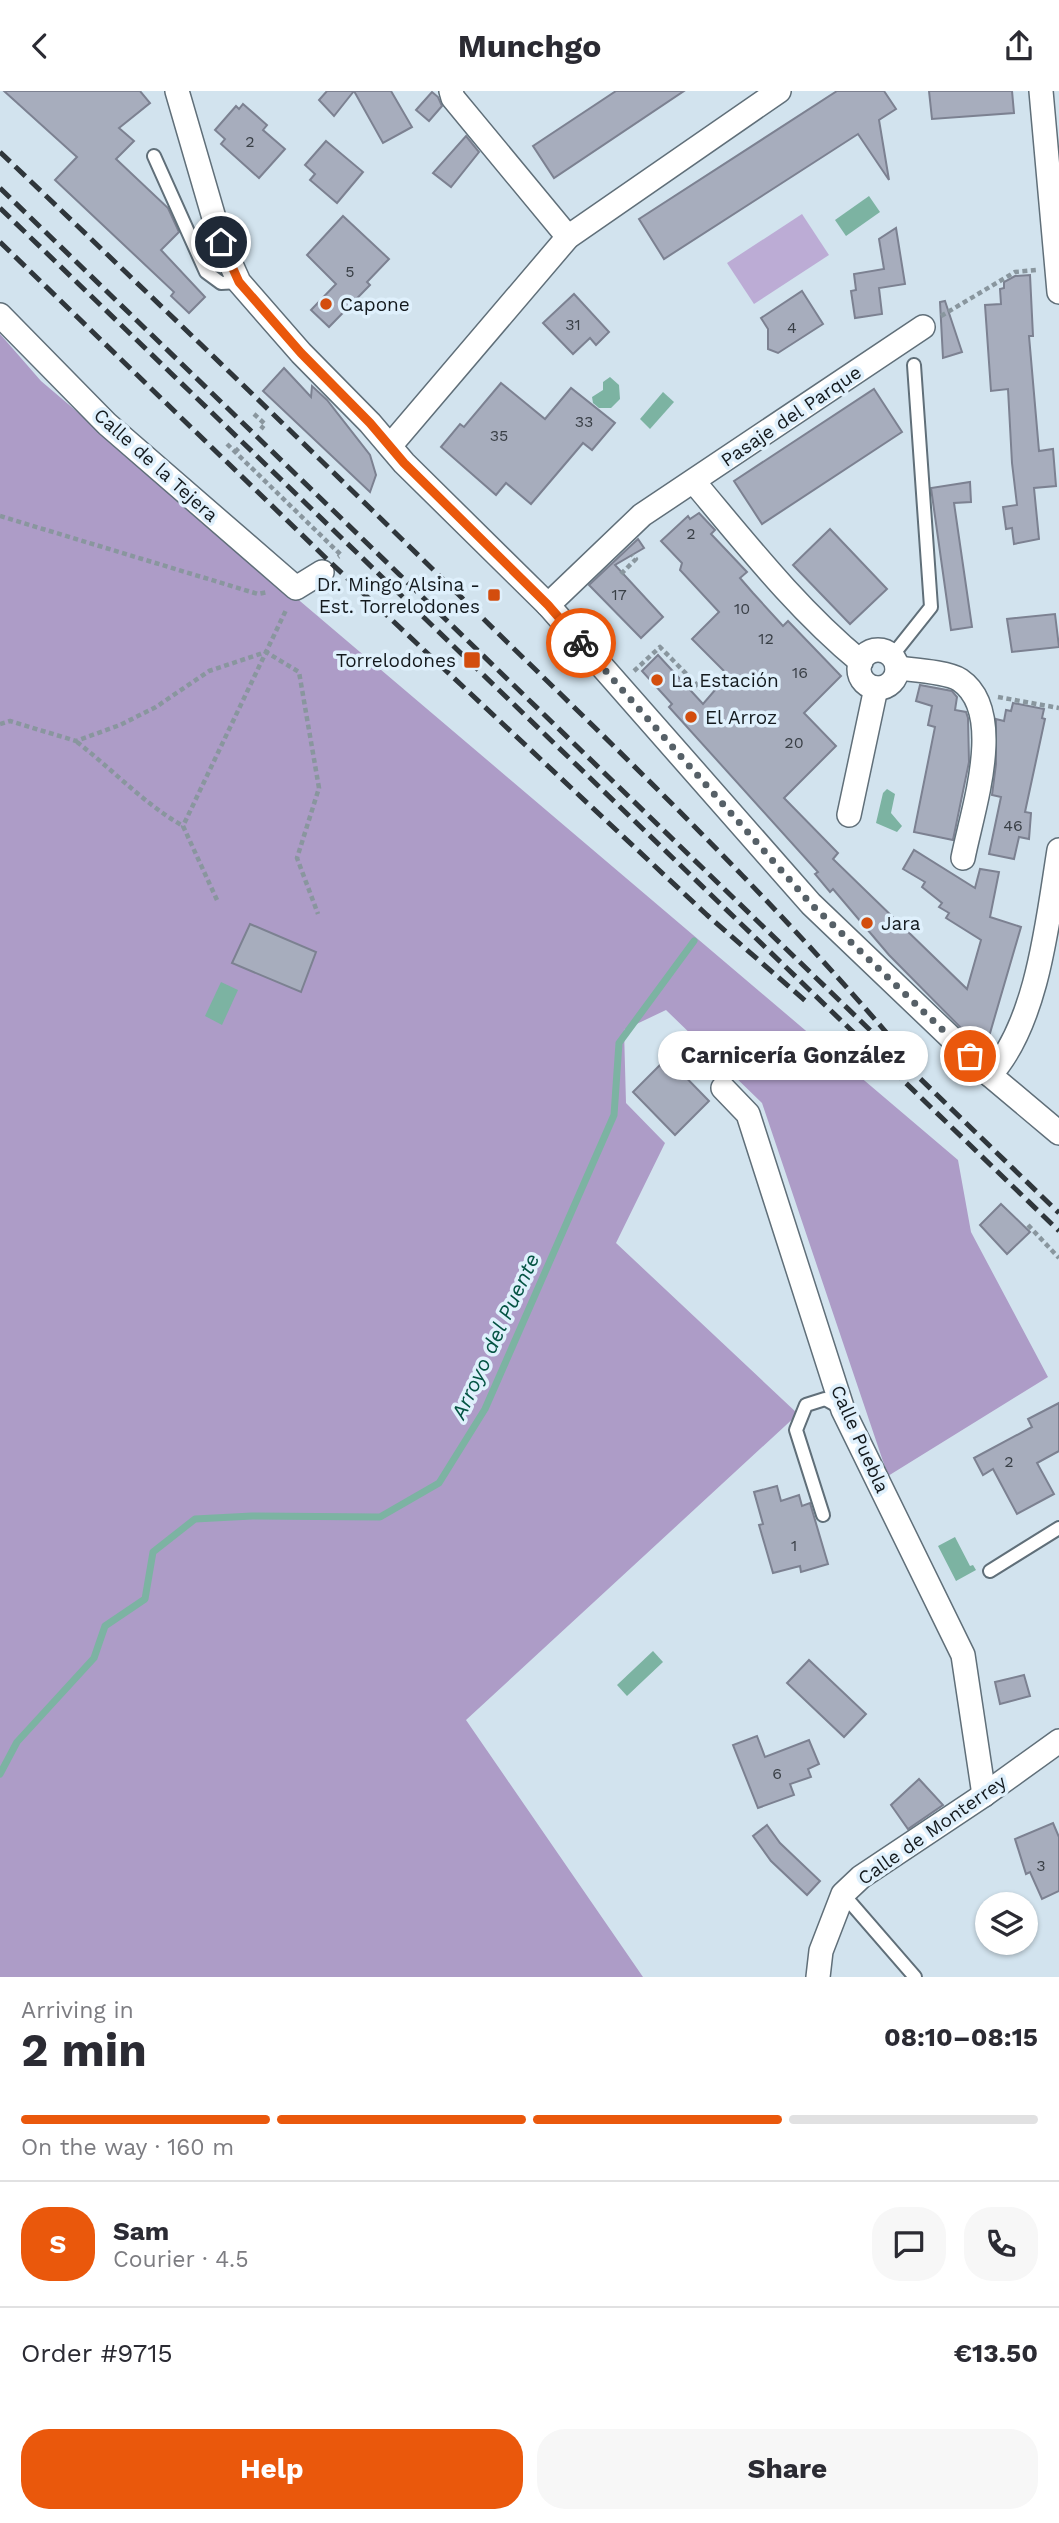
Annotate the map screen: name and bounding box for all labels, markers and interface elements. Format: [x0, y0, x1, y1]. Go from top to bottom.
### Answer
icon: back [21, 27, 59, 65]
text: Munchgo [458, 27, 601, 65]
icon: share [1000, 27, 1038, 65]
house number: 2 [245, 132, 255, 151]
pin [191, 212, 251, 272]
icon: home [202, 223, 240, 261]
house number: 5 [345, 262, 355, 281]
place label: Capone [340, 293, 410, 316]
marker: Capone [318, 296, 334, 312]
house number: 31 [565, 315, 581, 334]
house number: 4 [787, 318, 797, 337]
street label: Pasaje del Parque [716, 360, 866, 472]
street label: Calle de la Tejera [89, 403, 223, 527]
house number: 33 [575, 412, 593, 431]
house number: 35 [490, 426, 508, 445]
house number: 2 [686, 524, 696, 543]
place label: Dr. Mingo Alsina - Est. Torrelodones [317, 573, 480, 618]
house number: 17 [611, 585, 627, 604]
marker: Dr. Mingo Alsina - Est. Torrelodones [486, 587, 502, 603]
house number: 10 [734, 599, 750, 618]
courier [546, 608, 616, 678]
icon: bike [562, 624, 600, 662]
house number: 12 [758, 629, 774, 648]
place label: Torrelodones [336, 649, 456, 672]
marker: Torrelodones [462, 650, 482, 670]
house number: 16 [792, 663, 808, 682]
place label: La Estación [671, 669, 779, 692]
marker: La Estación [649, 672, 665, 688]
place label: El Arroz [705, 706, 777, 729]
marker: El Arroz [683, 709, 699, 725]
house number: 20 [784, 733, 804, 752]
house number: 46 [1003, 816, 1023, 835]
place label: Jara [881, 912, 921, 935]
marker: Jara [859, 915, 875, 931]
pin [940, 1026, 1000, 1086]
callout: Carnicería González [659, 1031, 928, 1081]
icon: bag [951, 1037, 989, 1075]
text: Carnicería González [680, 1042, 906, 1069]
water label: Arroyo del Puente [445, 1249, 544, 1424]
street label: Calle Puebla [826, 1382, 894, 1497]
house number: 2 [1004, 1452, 1014, 1471]
house number: 1 [791, 1536, 797, 1555]
house number: 6 [772, 1764, 782, 1783]
street label: Calle de Monterrey [853, 1770, 1011, 1890]
house number: 3 [1036, 1856, 1046, 1875]
map controls [975, 1892, 1038, 1955]
button: layers [975, 1892, 1038, 1955]
text: Arriving in [21, 1997, 134, 2024]
text: 08:10–08:15 [884, 2022, 1038, 2052]
text: 2 min [21, 2023, 147, 2077]
text: On the way · 160 m [21, 2134, 234, 2161]
button: chat [872, 2207, 946, 2281]
button: phone [964, 2207, 1038, 2281]
text: Sam [113, 2216, 169, 2246]
text: S [50, 2229, 66, 2259]
text: Courier · 4.5 [113, 2246, 249, 2273]
text: Order #9715 [21, 2338, 173, 2368]
text: €13.50 [954, 2338, 1038, 2368]
button: Help [21, 2429, 523, 2509]
button: Share [537, 2429, 1038, 2509]

